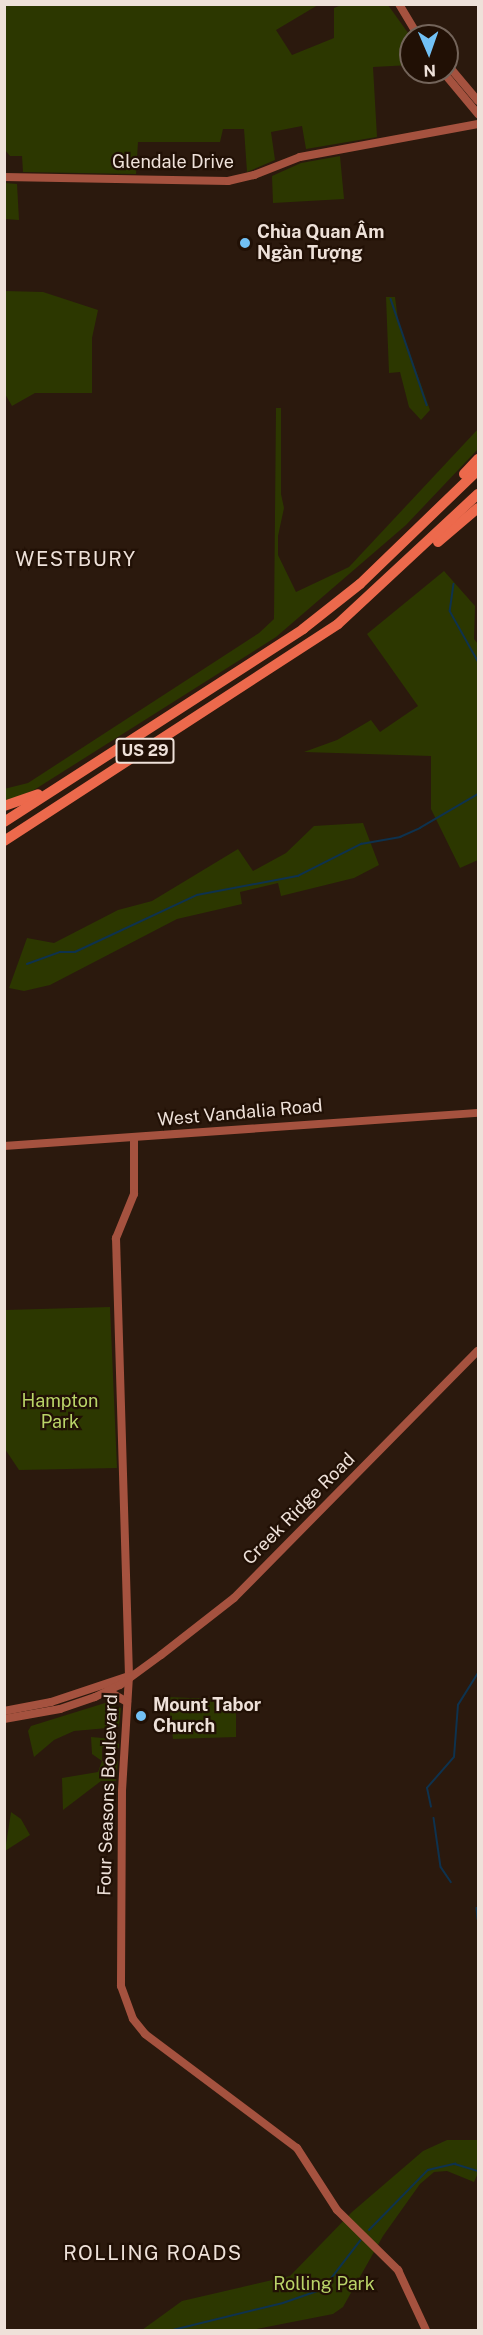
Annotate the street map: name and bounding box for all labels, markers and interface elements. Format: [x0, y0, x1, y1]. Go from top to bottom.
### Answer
north arrow [399, 24, 459, 84]
text: N [423, 61, 436, 80]
street label: Glendale Drive [112, 151, 234, 173]
place label: Chùa Quan Âm Ngàn Tượng [257, 222, 384, 264]
marker: Chùa Quan Âm Ngàn Tượng [238, 236, 252, 250]
district label: WESTBURY [15, 547, 137, 571]
road number: US 29 [115, 738, 175, 764]
street label: West Vandalia Road [156, 1095, 324, 1131]
park label: Hampton Park [22, 1391, 98, 1434]
street label: Creek Ridge Road [239, 1449, 359, 1569]
street label: Four Seasons Boulevard [94, 1694, 122, 1896]
place label: Mount Tabor Church [153, 1695, 261, 1738]
marker: Mount Tabor Church [134, 1709, 148, 1723]
district label: ROLLING ROADS [63, 2241, 243, 2265]
park label: Rolling Park [273, 2273, 375, 2295]

